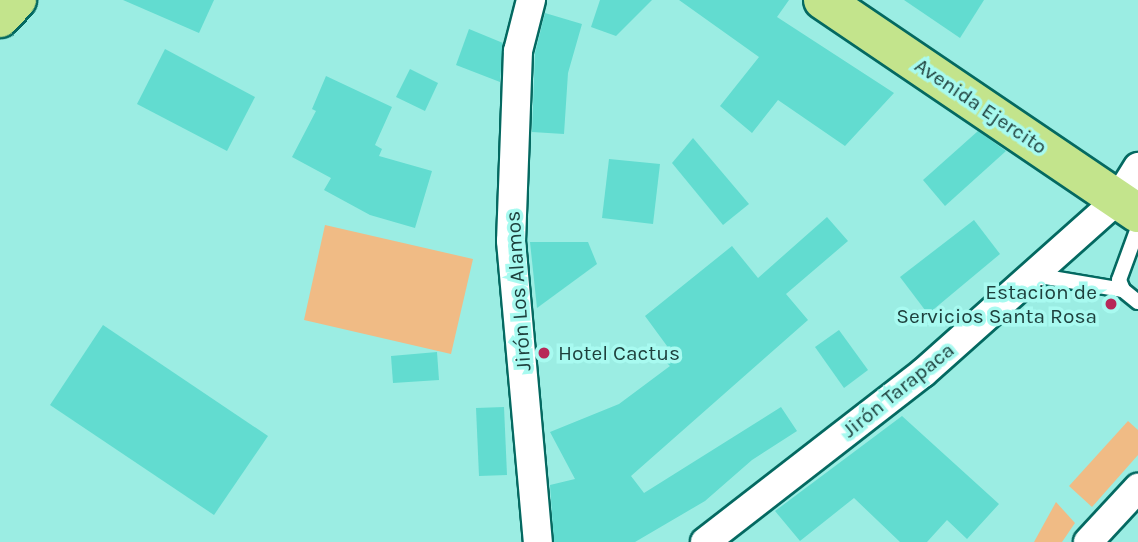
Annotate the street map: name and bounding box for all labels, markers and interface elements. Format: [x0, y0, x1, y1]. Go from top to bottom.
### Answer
street label: Avenida Ejercito [910, 52, 1052, 160]
street label: Jirón Los Alamos [500, 210, 536, 372]
place label: Estacion de Servicios Santa Rosa [896, 279, 1097, 329]
marker: Estacion de Servicios Santa Rosa [1103, 296, 1119, 312]
street label: Jirón Tarapaca [837, 337, 959, 443]
place label: Hotel Cactus [558, 340, 680, 366]
marker: Hotel Cactus [536, 345, 552, 361]

